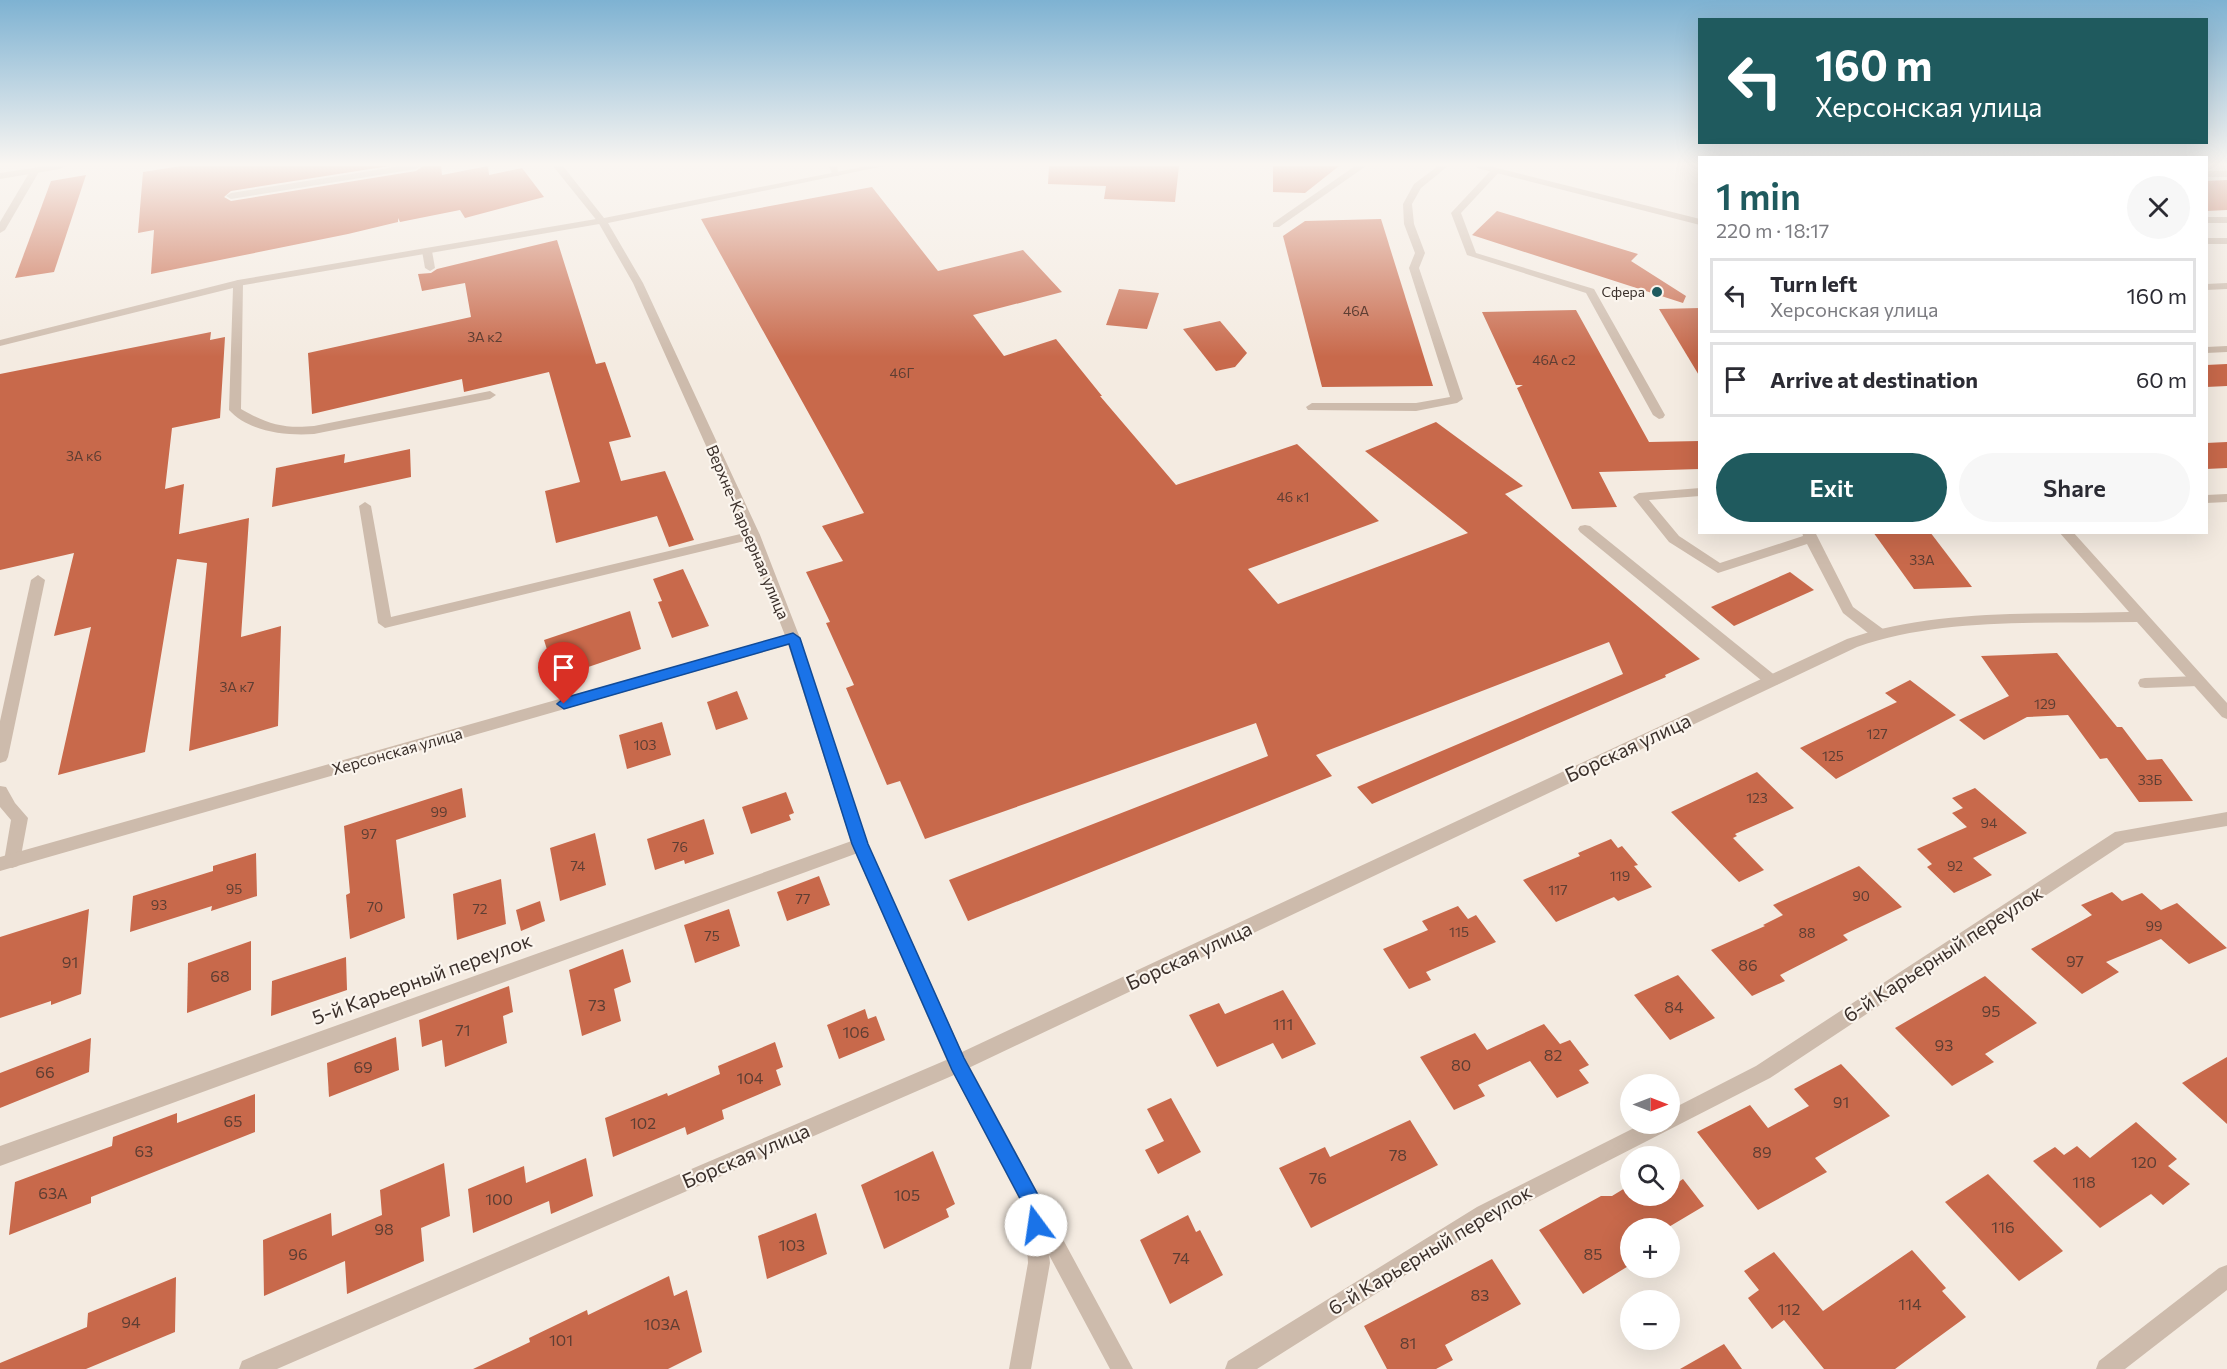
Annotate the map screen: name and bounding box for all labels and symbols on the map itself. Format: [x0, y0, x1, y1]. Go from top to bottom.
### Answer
place label: Сфера [1602, 283, 1645, 300]
marker: Сфера [1650, 285, 1664, 299]
house number: 46А [1343, 302, 1369, 319]
house number: 3А к2 [467, 328, 503, 345]
house number: 46А с2 [1532, 351, 1576, 368]
house number: 46Г [890, 364, 914, 381]
street label: Верхне-Карьерная улица [703, 442, 794, 622]
house number: 3А к6 [66, 447, 102, 464]
house number: 46 к1 [1276, 488, 1310, 505]
house number: 33А [1909, 551, 1935, 568]
pin [538, 642, 589, 704]
house number: 3А к7 [220, 678, 254, 695]
house number: 129 [2034, 695, 2056, 712]
street label: Борская улица [1561, 707, 1694, 787]
street label: Херсонская улица [330, 723, 464, 778]
house number: 127 [1866, 725, 1888, 742]
house number: 103 [633, 736, 657, 753]
house number: 125 [1822, 747, 1844, 764]
house number: 33Б [2138, 771, 2163, 788]
house number: 123 [1746, 789, 1768, 806]
house number: 99 [431, 803, 448, 820]
house number: 94 [1981, 814, 1998, 831]
house number: 97 [361, 825, 377, 842]
house number: 76 [672, 838, 688, 855]
house number: 74 [571, 857, 586, 874]
house number: 92 [1947, 857, 1963, 874]
house number: 119 [1610, 867, 1630, 884]
house number: 95 [226, 880, 242, 897]
street label: 6-й Карьерный переулок [1838, 880, 2047, 1027]
house number: 117 [1548, 881, 1568, 898]
house number: 90 [1852, 887, 1870, 904]
house number: 77 [796, 890, 810, 907]
house number: 93 [151, 896, 167, 913]
house number: 70 [367, 898, 383, 915]
house number: 72 [472, 900, 488, 917]
street label: Борская улица [1122, 915, 1255, 995]
house number: 99 [2146, 917, 2163, 934]
house number: 115 [1449, 923, 1469, 940]
house number: 88 [1799, 924, 1816, 941]
street label: 5-й Карьерный переулок [308, 927, 535, 1029]
house number: 75 [704, 927, 720, 944]
house number: 97 [2066, 951, 2084, 970]
house number: 91 [62, 952, 78, 971]
house number: 86 [1738, 955, 1758, 974]
house number: 68 [210, 966, 230, 985]
house number: 73 [588, 995, 606, 1014]
house number: 84 [1664, 997, 1684, 1016]
house number: 95 [1982, 1001, 2000, 1020]
house number: 111 [1273, 1014, 1293, 1033]
house number: 71 [455, 1020, 471, 1039]
house number: 106 [843, 1022, 870, 1041]
house number: 93 [1935, 1035, 1953, 1054]
house number: 82 [1544, 1045, 1562, 1064]
house number: 80 [1451, 1055, 1471, 1074]
house number: 69 [353, 1057, 373, 1076]
house number: 66 [35, 1062, 55, 1081]
house number: 104 [737, 1068, 764, 1087]
north arrow [1620, 1074, 1680, 1134]
house number: 91 [1833, 1092, 1849, 1111]
house number: 65 [224, 1111, 242, 1130]
house number: 102 [630, 1113, 656, 1132]
street label: Борская улица [678, 1117, 813, 1193]
house number: 63 [135, 1141, 153, 1160]
house number: 89 [1752, 1142, 1772, 1161]
house number: 78 [1389, 1145, 1407, 1164]
house number: 120 [2131, 1152, 2157, 1171]
house number: 76 [1309, 1168, 1327, 1187]
house number: 118 [2072, 1172, 2096, 1191]
street label: 6-й Карьерный переулок [1323, 1179, 1536, 1319]
house number: 63А [38, 1183, 68, 1202]
house number: 105 [894, 1185, 920, 1204]
house number: 100 [485, 1189, 513, 1208]
position arrow [1004, 1193, 1068, 1257]
house number: 116 [1991, 1217, 2015, 1236]
house number: 98 [374, 1219, 394, 1238]
house number: 103 [779, 1235, 805, 1254]
house number: 96 [288, 1244, 308, 1263]
house number: 85 [1584, 1244, 1602, 1263]
house number: 74 [1172, 1248, 1190, 1267]
house number: 83 [1471, 1285, 1489, 1304]
house number: 114 [1898, 1294, 1922, 1313]
house number: 112 [1778, 1299, 1800, 1318]
house number: 94 [121, 1312, 141, 1331]
house number: 103А [643, 1314, 681, 1333]
house number: 101 [549, 1330, 573, 1349]
house number: 81 [1400, 1333, 1416, 1352]

